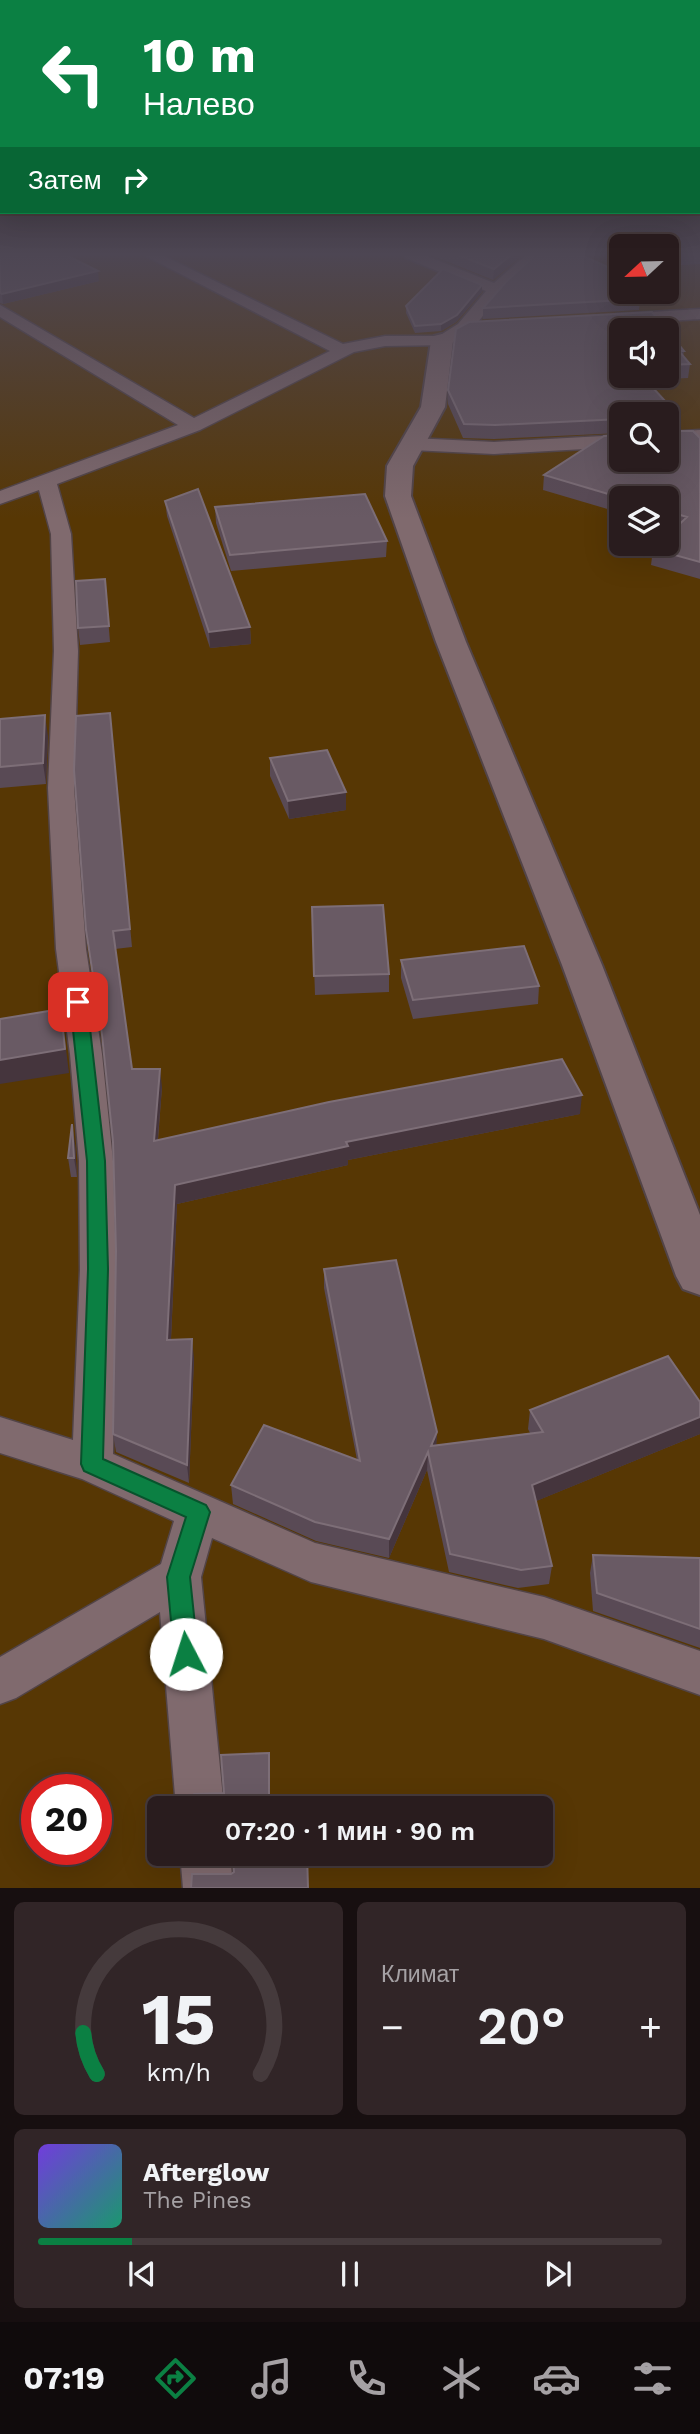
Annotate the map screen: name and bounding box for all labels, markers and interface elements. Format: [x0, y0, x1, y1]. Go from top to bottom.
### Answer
text: 10 m [143, 26, 256, 84]
icon: left [28, 28, 119, 119]
text: Налево [143, 85, 255, 123]
icon: right [116, 161, 154, 199]
text: Затем [28, 165, 102, 195]
north arrow [609, 234, 679, 304]
map controls [609, 234, 679, 556]
button: sound [609, 318, 679, 388]
button: search [609, 402, 679, 472]
button: layers [609, 486, 679, 556]
pin [48, 972, 108, 1032]
icon: arrive [59, 983, 97, 1021]
position arrow [149, 1617, 223, 1691]
speed limit sign: 20 [21, 1774, 112, 1865]
text: 07:20 · 1 мин · 90 m [225, 1816, 475, 1846]
text: Климат [381, 1961, 459, 1988]
text: 15 [142, 1977, 215, 2063]
text: 20° [477, 1996, 566, 2057]
text: − [381, 2005, 404, 2049]
text: + [639, 2005, 662, 2049]
text: km/h [146, 2058, 211, 2087]
text: Afterglow [143, 2157, 269, 2187]
text: The Pines [143, 2187, 252, 2214]
icon: previous [123, 2255, 161, 2293]
icon: pause [331, 2255, 369, 2293]
icon: next [539, 2255, 577, 2293]
icon: directions [151, 2354, 200, 2403]
icon: music [247, 2354, 296, 2403]
icon: phone [342, 2354, 391, 2403]
icon: climate [437, 2354, 486, 2403]
icon: car [532, 2354, 581, 2403]
icon: filters [628, 2354, 677, 2403]
text: 07:19 [23, 2359, 105, 2397]

